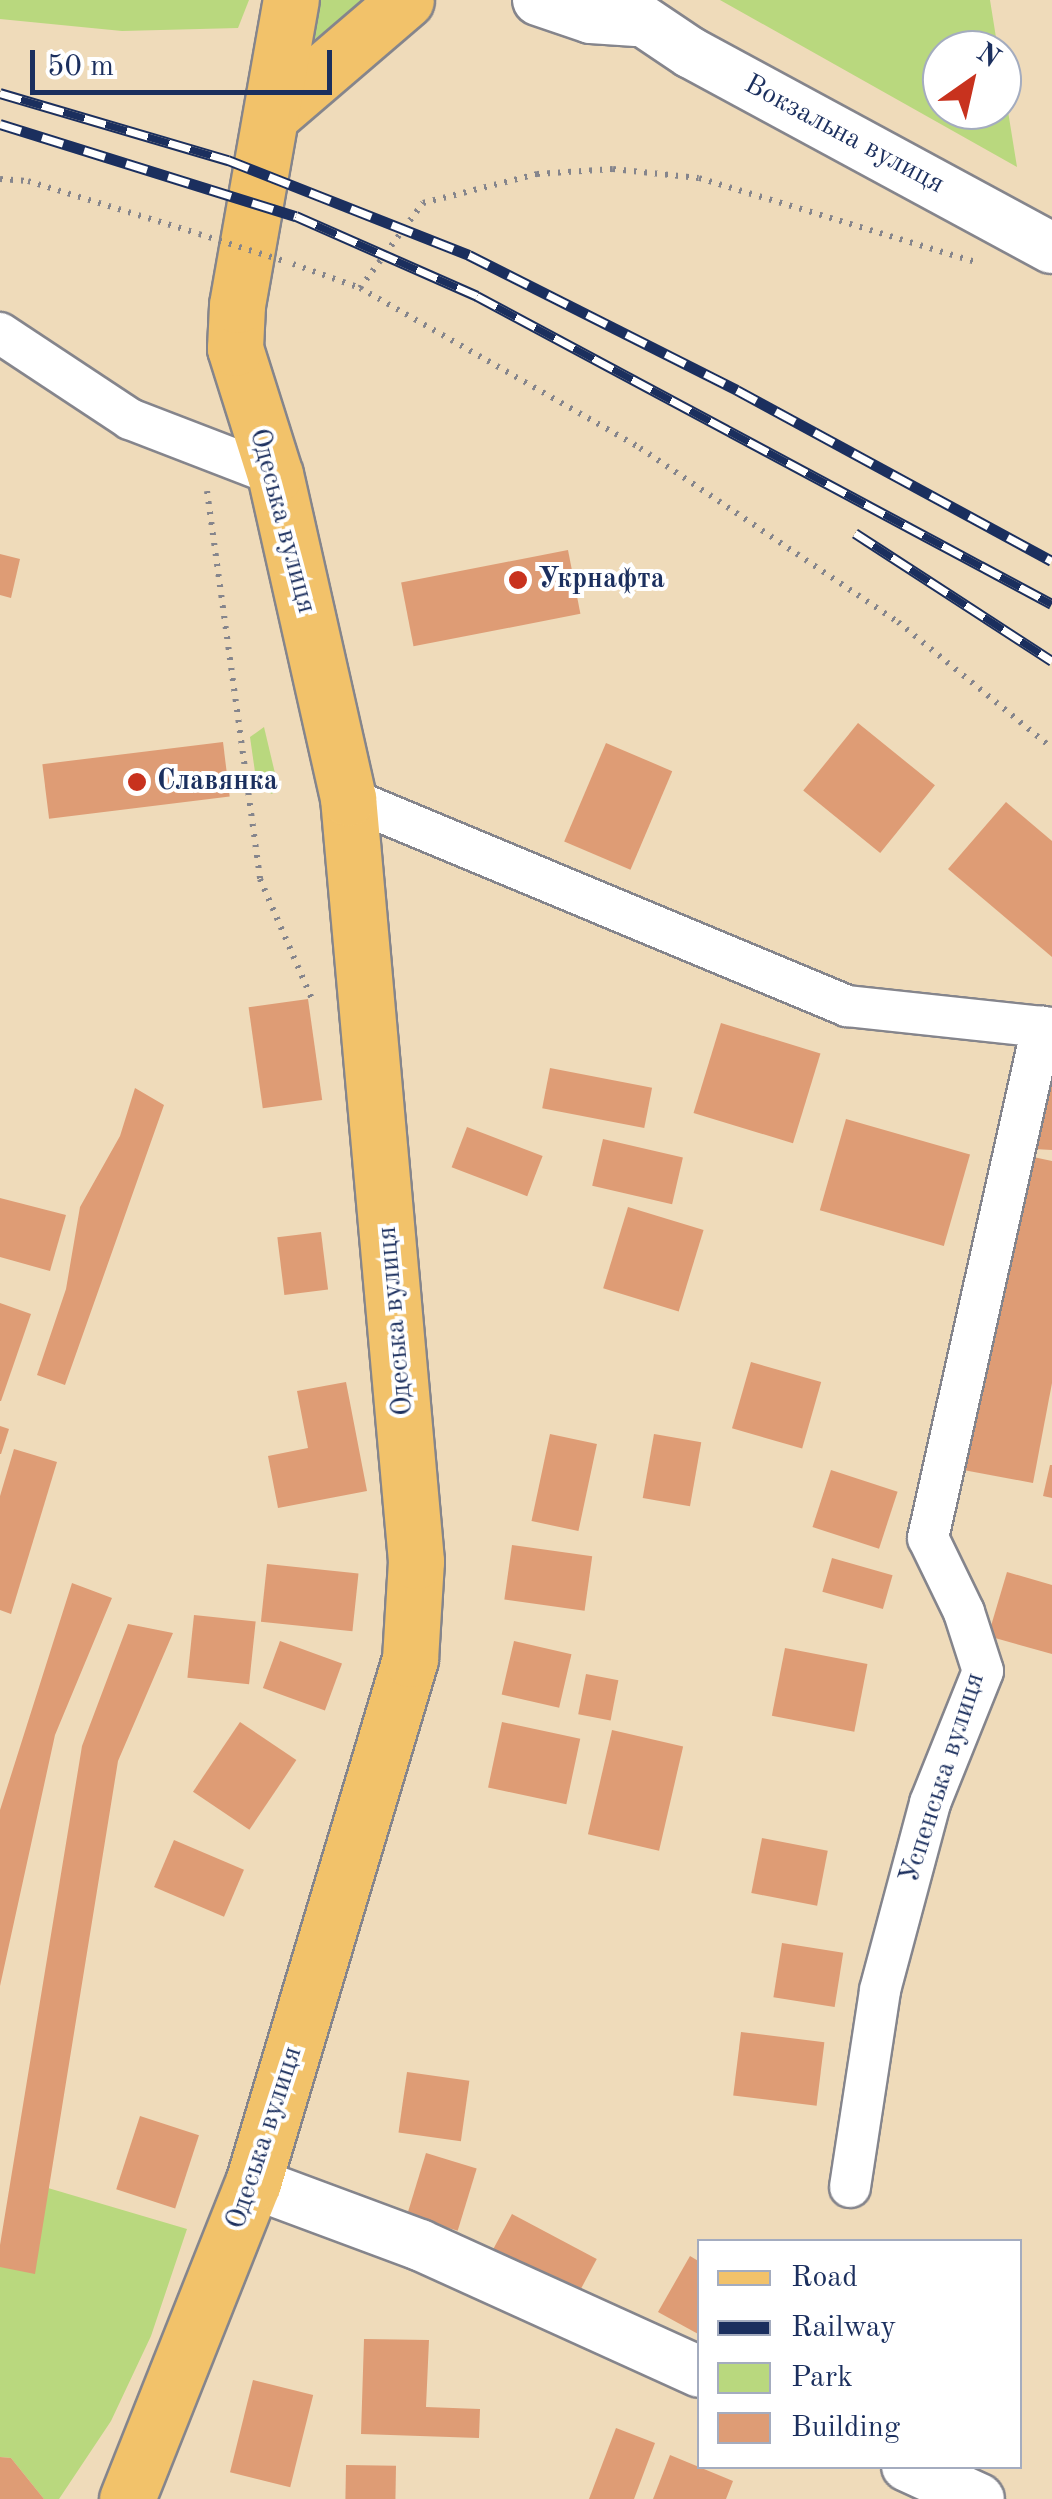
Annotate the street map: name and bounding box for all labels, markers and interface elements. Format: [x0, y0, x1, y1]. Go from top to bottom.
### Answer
scale bar [35, 30, 338, 92]
north arrow [922, 30, 1022, 130]
text: N [971, 39, 1004, 74]
text: 50 m [47, 52, 114, 82]
street label: Вокзальна вулиця [738, 68, 950, 202]
street label: Одеська вулиця [241, 425, 323, 617]
place label: Укрнафта [538, 563, 665, 597]
marker: Укрнафта [507, 569, 529, 591]
place label: Славянка [157, 765, 278, 799]
marker: Славянка [126, 771, 148, 793]
street label: Одеська вулиця [371, 1225, 421, 1417]
street label: Успенська вулиця [893, 1669, 993, 1887]
street label: Одеська вулиця [220, 2042, 310, 2234]
legend [697, 2239, 1022, 2469]
text: Road [791, 2263, 858, 2293]
text: Railway [791, 2313, 896, 2343]
text: Park [791, 2363, 853, 2393]
text: Building [791, 2413, 900, 2443]

